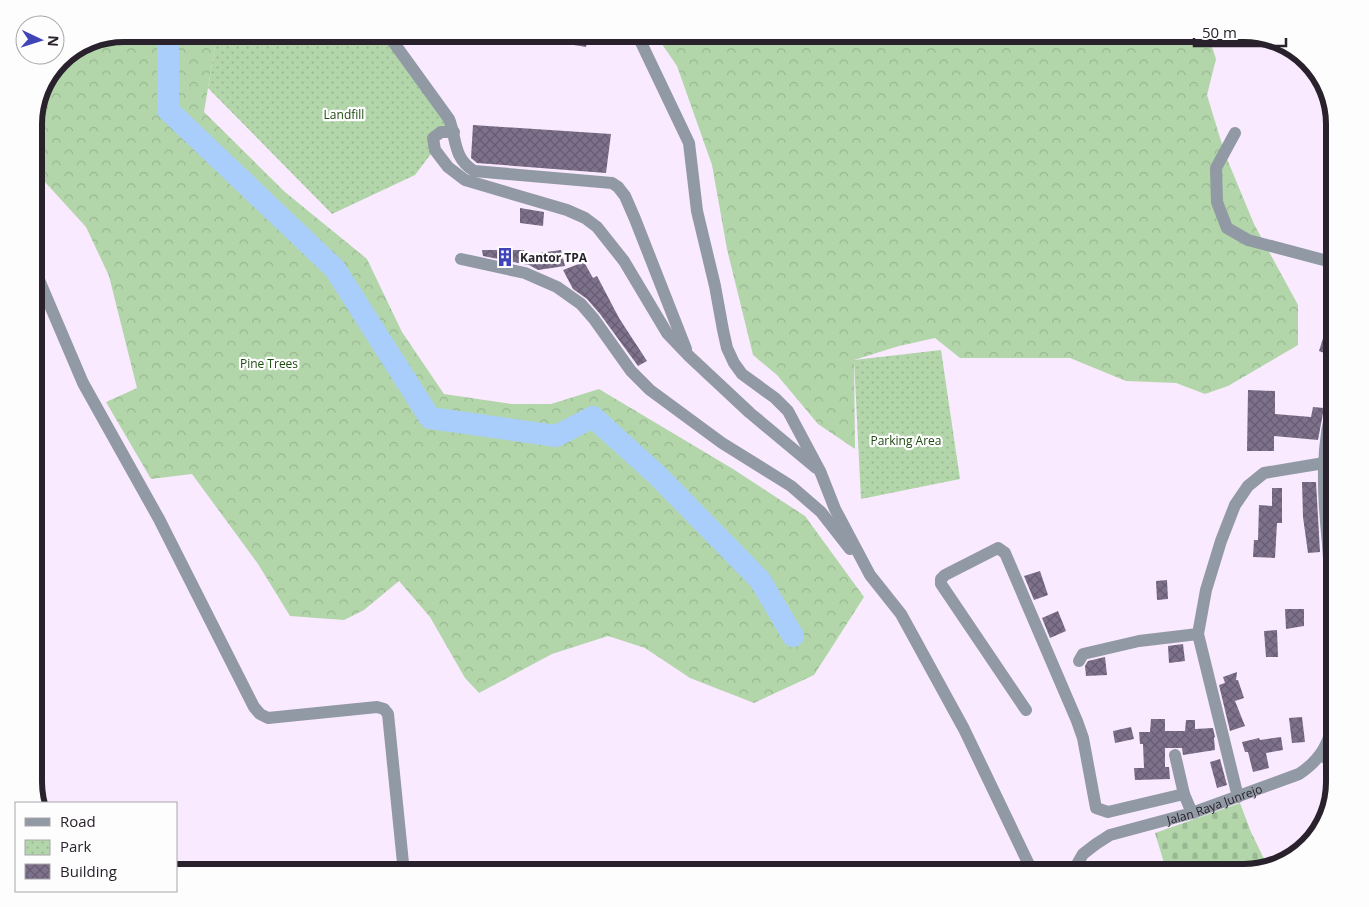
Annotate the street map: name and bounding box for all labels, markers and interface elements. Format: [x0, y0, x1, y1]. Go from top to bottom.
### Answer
north arrow [15, 15, 65, 65]
scale bar [1194, 15, 1286, 47]
text: 50 m [1202, 22, 1237, 42]
text: N [44, 35, 63, 47]
park label: Landfill [324, 106, 364, 123]
building icon: Kantor TPA [494, 246, 516, 268]
place label: Kantor TPA [520, 249, 588, 266]
park label: Pine Trees [240, 355, 298, 372]
park label: Parking Area [870, 432, 942, 449]
street label: Jalan Raya Junrejo [1164, 780, 1264, 828]
legend [15, 802, 178, 892]
text: Road [60, 811, 96, 831]
text: Park [60, 836, 91, 856]
text: Building [60, 861, 117, 881]

